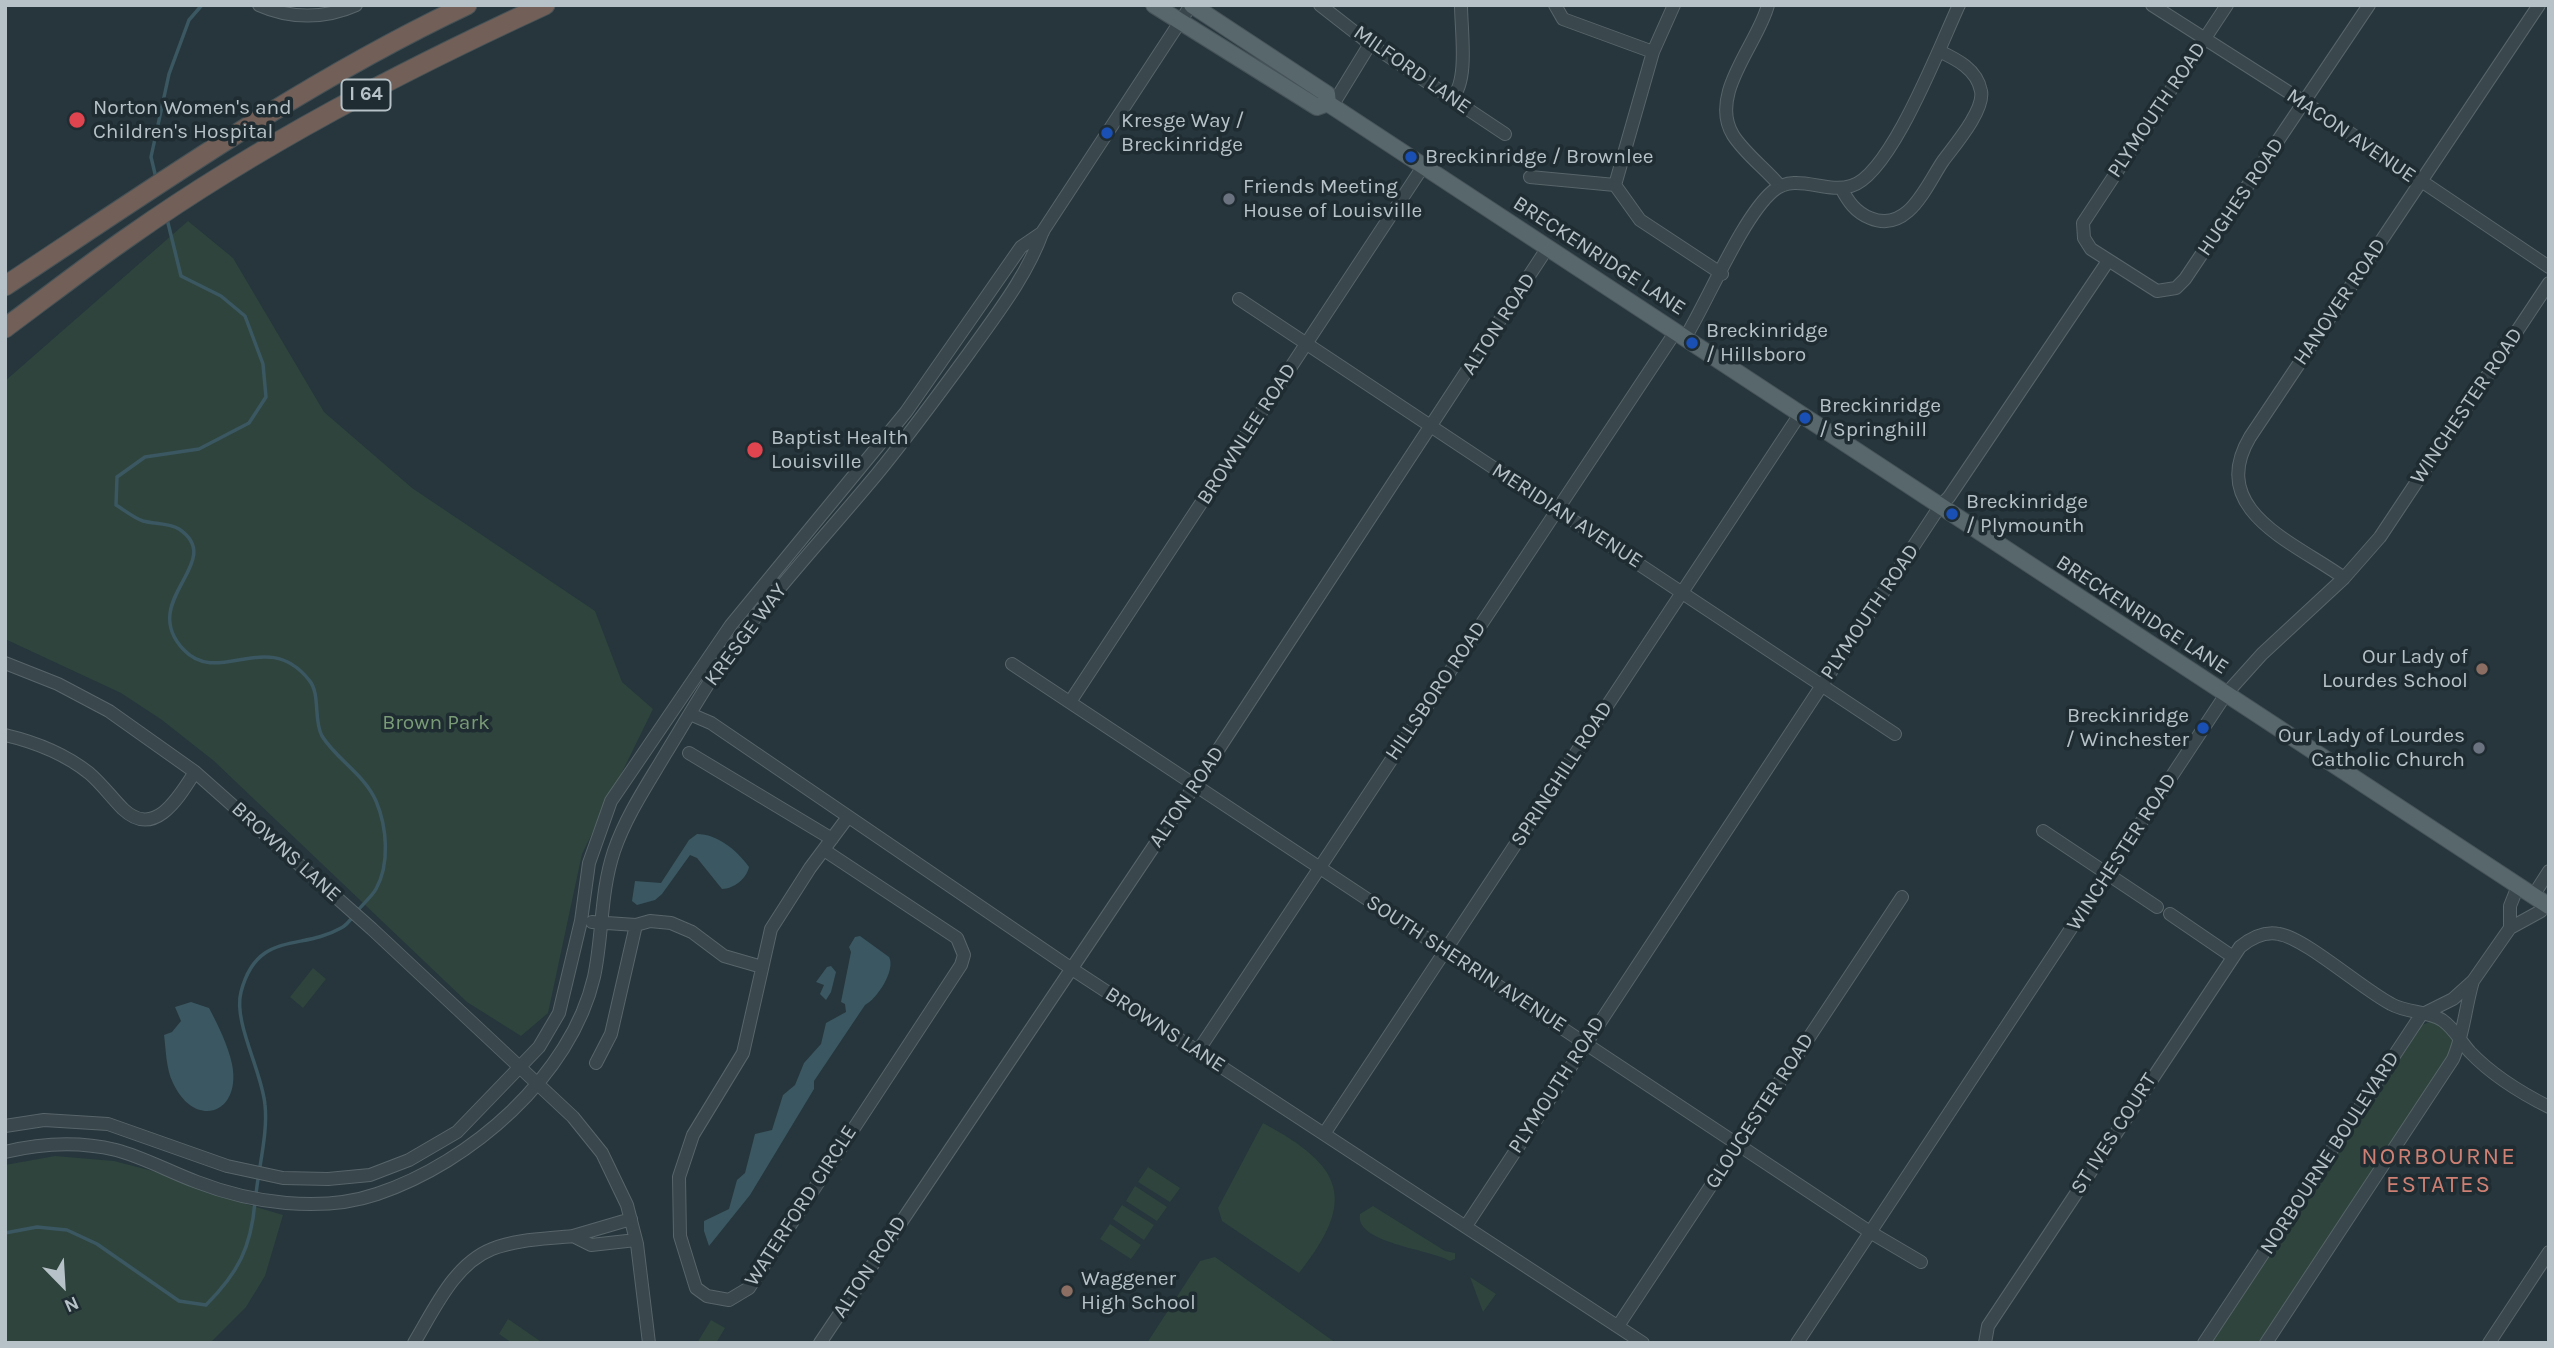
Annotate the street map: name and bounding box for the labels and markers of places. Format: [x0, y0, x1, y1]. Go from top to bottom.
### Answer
place label: Norton Women's and Children's Hospital [93, 95, 292, 145]
place label: Kresge Way / Breckinridge [1121, 108, 1244, 158]
marker: Norton Women's and Children's Hospital [67, 110, 87, 130]
marker: Kresge Way / Breckinridge [1099, 125, 1115, 141]
place label: Breckinridge / Brownlee [1425, 144, 1653, 170]
marker: Breckinridge / Brownlee [1403, 149, 1419, 165]
place label: Friends Meeting House of Louisville [1243, 174, 1422, 224]
marker: Friends Meeting House of Louisville [1221, 191, 1237, 207]
place label: Breckinridge / Hillsboro [1706, 318, 1828, 368]
marker: Breckinridge / Hillsboro [1684, 335, 1700, 351]
place label: Breckinridge / Springhill [1819, 393, 1941, 443]
marker: Breckinridge / Springhill [1797, 410, 1813, 426]
place label: Baptist Health Louisville [771, 425, 909, 475]
marker: Baptist Health Louisville [745, 440, 765, 460]
place label: Breckinridge / Plymounth [1966, 489, 2088, 539]
marker: Breckinridge / Plymounth [1944, 506, 1960, 522]
place label: Our Lady of Lourdes School [2322, 644, 2468, 694]
marker: Our Lady of Lourdes School [2474, 661, 2490, 677]
place label: Breckinridge / Winchester [2066, 703, 2189, 753]
marker: Breckinridge / Winchester [2195, 720, 2211, 736]
place label: Our Lady of Lourdes Catholic Church [2278, 723, 2465, 773]
marker: Our Lady of Lourdes Catholic Church [2471, 740, 2487, 756]
place label: Waggener High School [1081, 1266, 1196, 1316]
marker: Waggener High School [1059, 1283, 1075, 1299]

